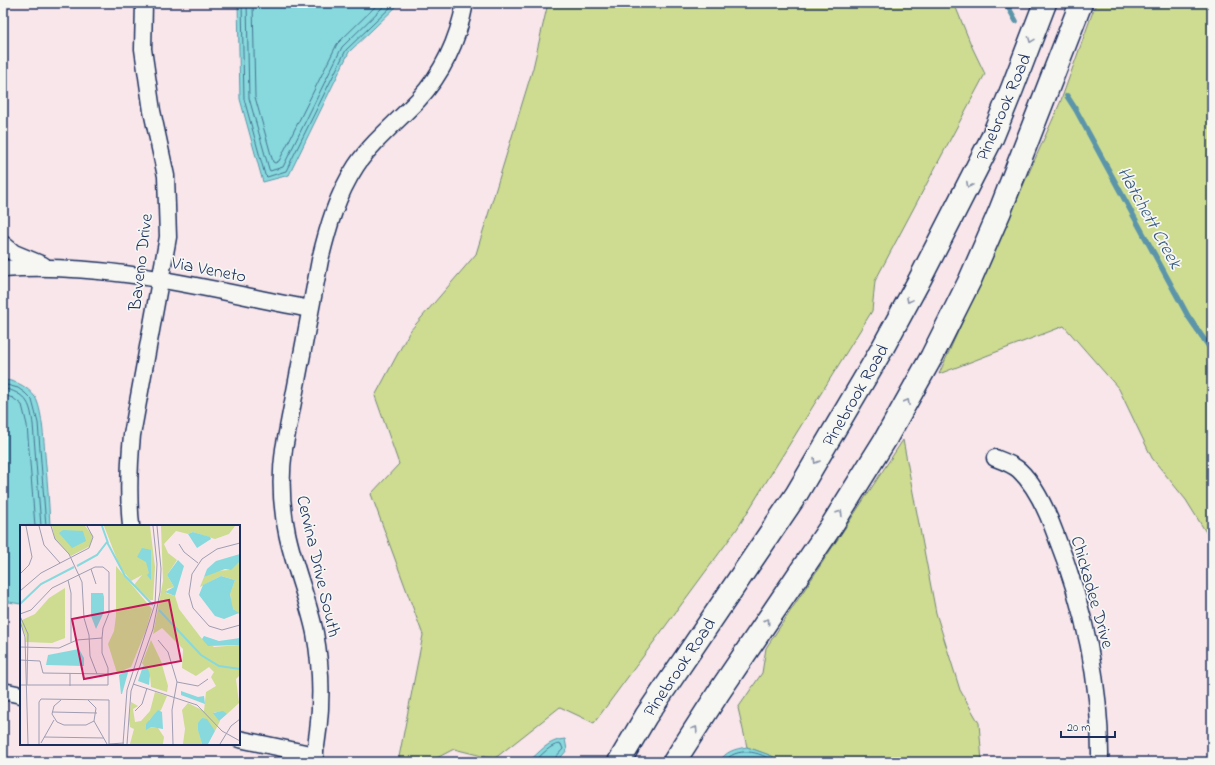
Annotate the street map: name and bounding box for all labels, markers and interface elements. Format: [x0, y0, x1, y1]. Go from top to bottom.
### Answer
one-way arrow [1028, 36, 1036, 43]
street label: Pinebrook Road [971, 50, 1039, 165]
water label: Hatchett Creek [1110, 162, 1188, 275]
one-way arrow [966, 180, 973, 188]
street label: Baveno Drive [123, 211, 161, 313]
street label: Via Veneto [168, 251, 248, 291]
one-way arrow [906, 296, 913, 303]
street label: Pinebrook Road [817, 340, 897, 452]
one-way arrow [902, 398, 909, 406]
one-way arrow [814, 457, 821, 464]
street label: Cervina Drive South [288, 493, 346, 640]
one-way arrow [835, 510, 842, 517]
inset map [20, 525, 240, 745]
street label: Chickadee Drive [1063, 533, 1120, 653]
street label: Pinebrook Road [638, 613, 723, 723]
one-way arrow [763, 618, 770, 625]
scale bar [1061, 713, 1115, 739]
text: 20 m [1067, 719, 1090, 737]
one-way arrow [691, 726, 698, 733]

